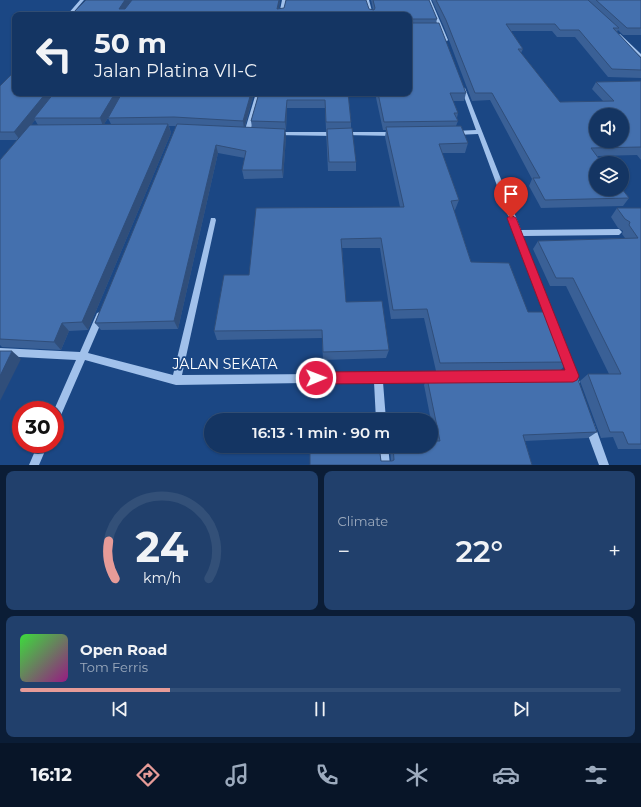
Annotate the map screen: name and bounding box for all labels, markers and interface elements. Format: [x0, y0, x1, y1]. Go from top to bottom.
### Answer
text: 50 m [94, 26, 167, 60]
icon: left [28, 28, 80, 80]
text: Jalan Platina VII-C [94, 60, 257, 82]
map controls [589, 108, 629, 196]
button: sound [589, 108, 629, 148]
button: layers [589, 156, 629, 196]
pin [494, 177, 528, 218]
icon: arrive [500, 183, 522, 205]
street label: JALAN SEKATA [172, 355, 278, 373]
position arrow [295, 357, 337, 399]
speed limit sign: 30 [12, 401, 64, 453]
text: 16:13 · 1 min · 90 m [252, 423, 390, 442]
text: Climate [338, 513, 388, 529]
text: 24 [135, 521, 188, 571]
text: 22° [456, 533, 503, 570]
text: − [338, 538, 350, 565]
text: + [608, 538, 621, 565]
text: km/h [143, 568, 181, 586]
text: Open Road [80, 640, 168, 659]
text: Tom Ferris [80, 659, 148, 675]
icon: previous [109, 698, 131, 720]
icon: pause [309, 698, 331, 720]
icon: next [510, 698, 532, 720]
icon: directions [134, 761, 162, 789]
icon: music [223, 761, 251, 789]
icon: phone [313, 761, 341, 789]
icon: climate [403, 761, 431, 789]
icon: car [492, 761, 520, 789]
icon: filters [582, 761, 610, 789]
text: 16:12 [31, 764, 72, 786]

